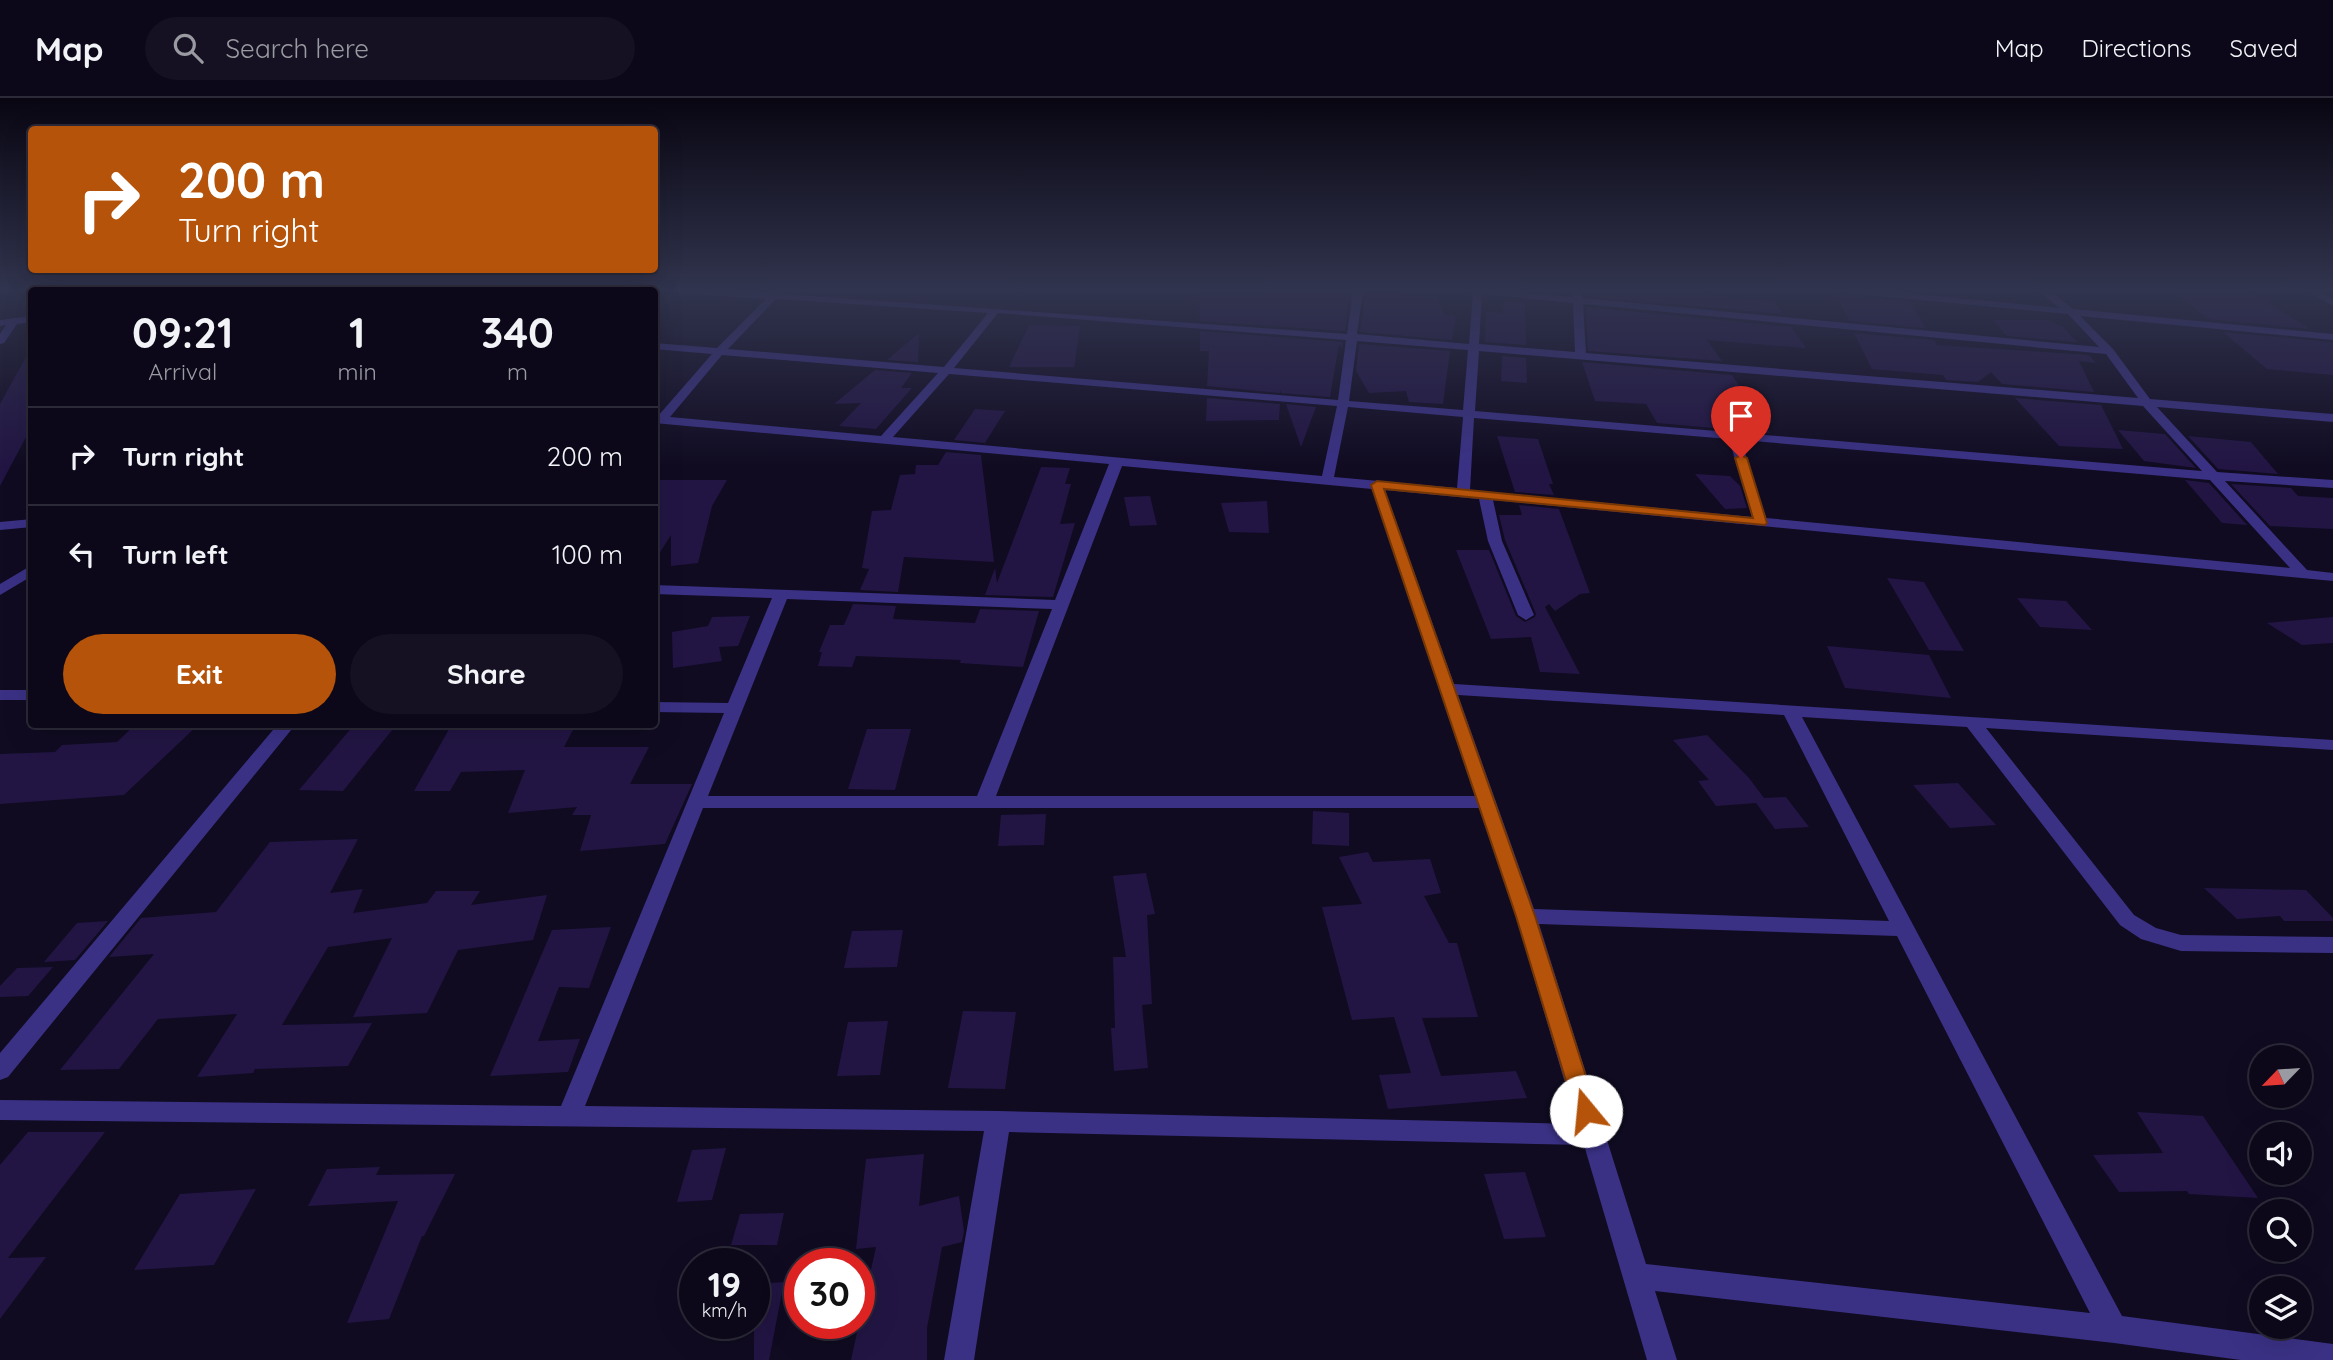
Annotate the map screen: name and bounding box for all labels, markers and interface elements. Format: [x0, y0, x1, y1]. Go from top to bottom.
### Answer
search box [145, 17, 635, 80]
text: Map [35, 28, 103, 69]
icon: search [169, 29, 207, 67]
text: Search here [225, 32, 369, 65]
text: Map [1995, 33, 2044, 63]
text: Directions [2082, 33, 2192, 63]
text: Saved [2230, 33, 2298, 63]
text: 200 m [178, 149, 325, 210]
icon: right [63, 154, 154, 245]
text: Turn right [178, 210, 319, 250]
text: 09:21 [132, 306, 233, 359]
text: 1 [349, 306, 365, 359]
text: 340 [481, 306, 554, 359]
text: Arrival [148, 357, 217, 386]
text: min [338, 357, 377, 386]
text: m [507, 357, 528, 386]
pin [1711, 386, 1771, 458]
icon: arrive [1722, 397, 1760, 435]
icon: right [63, 437, 101, 475]
text: Turn right [122, 440, 244, 473]
text: 200 m [547, 440, 623, 473]
icon: left [63, 535, 101, 573]
text: Turn left [122, 538, 229, 571]
text: 100 m [552, 538, 623, 571]
button: Exit [63, 634, 336, 714]
button: Share [350, 634, 623, 714]
north arrow [2249, 1045, 2312, 1108]
map controls [2249, 1045, 2312, 1339]
position arrow [1549, 1074, 1623, 1148]
button: sound [2249, 1122, 2312, 1185]
button: search [2249, 1199, 2312, 1262]
speed limit sign: 30 [784, 1248, 875, 1339]
text: 19 [708, 1262, 741, 1306]
button: layers [2249, 1276, 2312, 1339]
text: km/h [702, 1299, 747, 1322]

